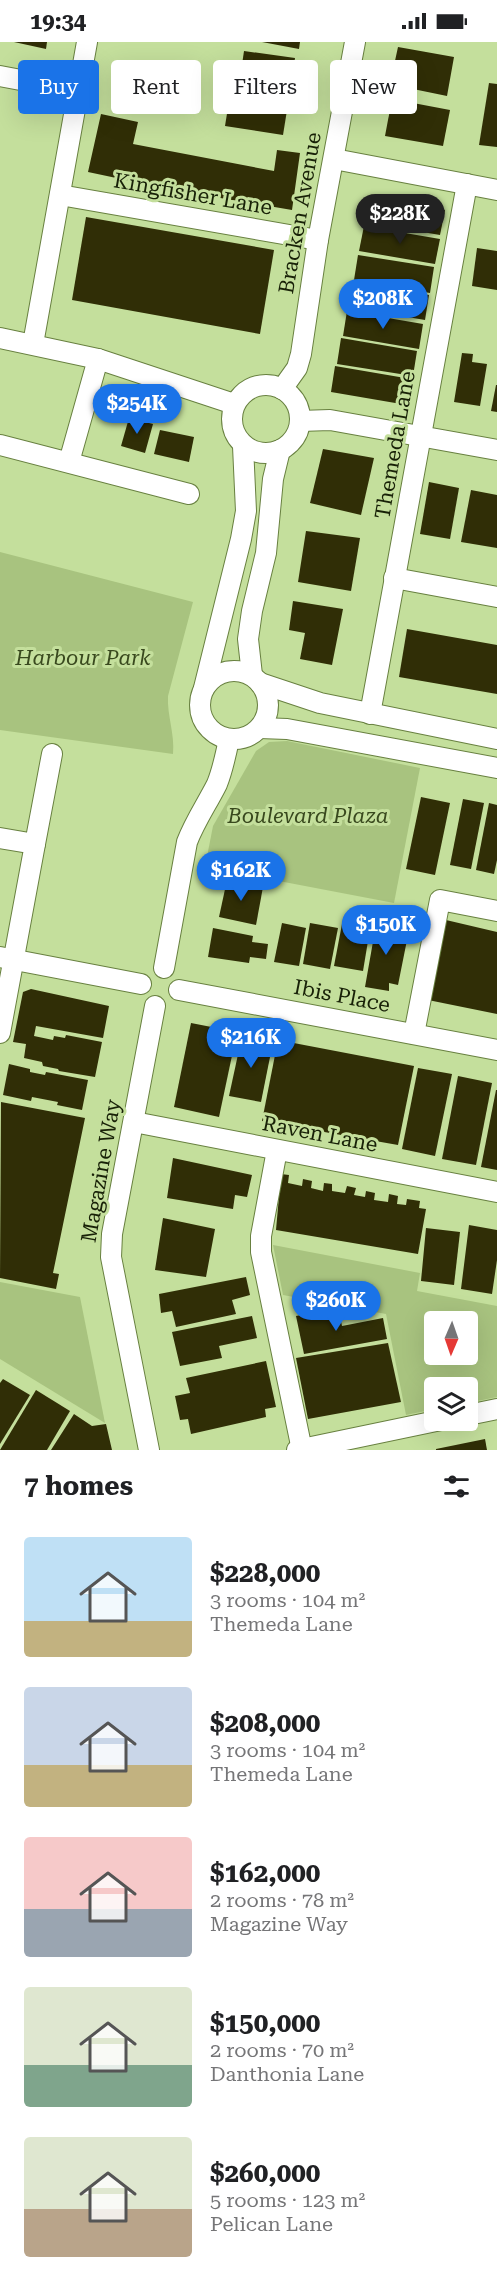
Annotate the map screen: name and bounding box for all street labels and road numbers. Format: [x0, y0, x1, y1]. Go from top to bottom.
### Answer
street label: Bracken Avenue [274, 130, 326, 296]
street label: Kingfisher Lane [112, 168, 274, 220]
street label: Themeda Lane [370, 369, 420, 521]
street label: Ibis Place [292, 975, 392, 1017]
street label: Magazine Way [77, 1097, 125, 1244]
street label: Raven Lane [260, 1111, 380, 1157]

